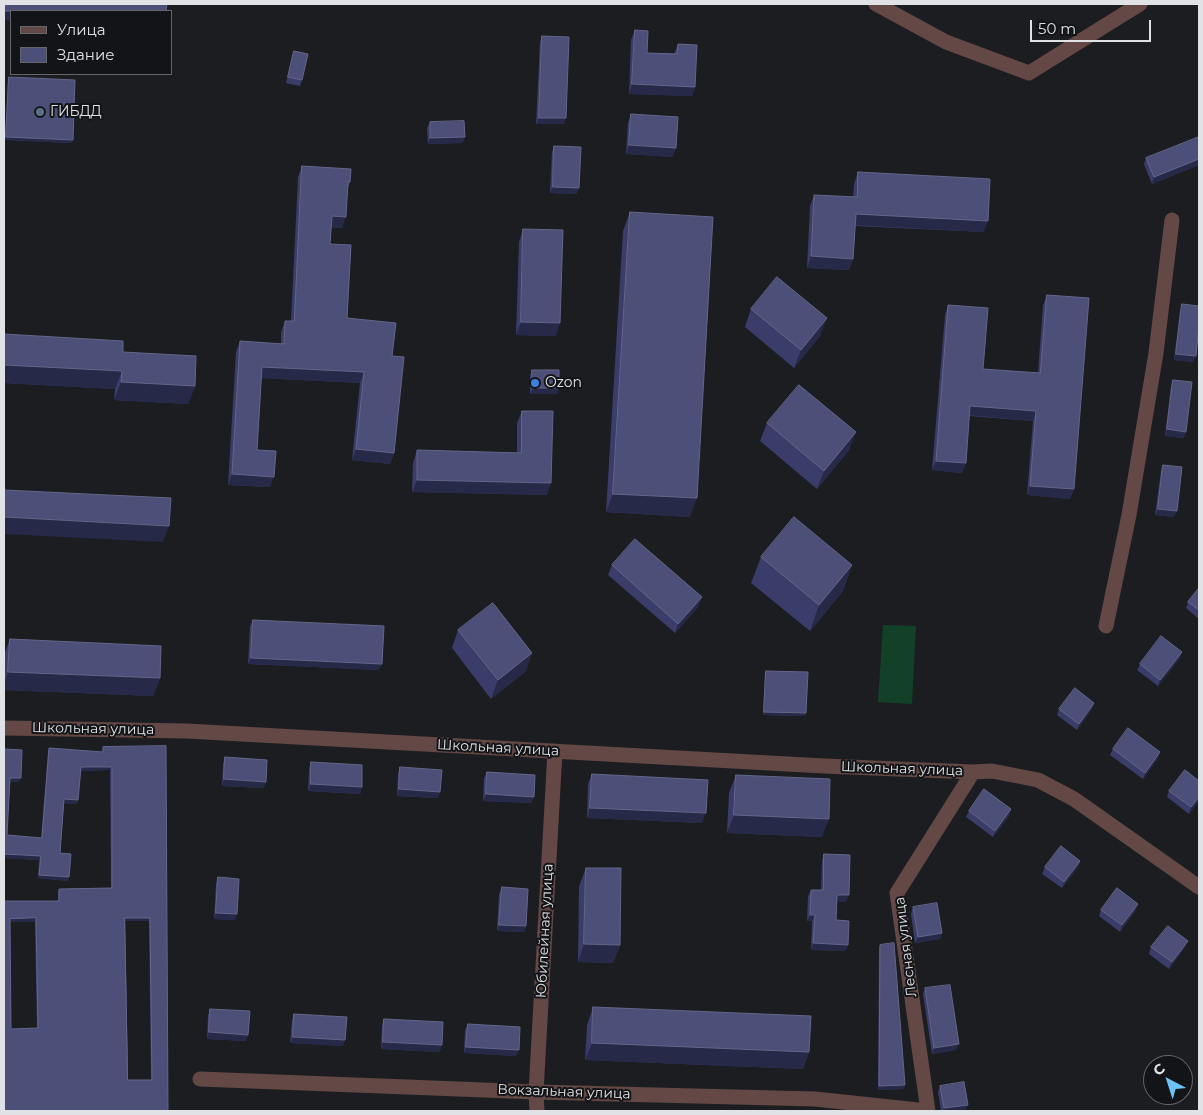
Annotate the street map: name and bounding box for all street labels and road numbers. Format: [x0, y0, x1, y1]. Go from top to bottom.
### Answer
street label: Школьная улица [32, 720, 154, 738]
street label: Школьная улица [437, 736, 559, 760]
street label: Школьная улица [841, 758, 963, 780]
street label: Юбилейная улица [533, 863, 557, 999]
street label: Лесная улица [892, 896, 920, 998]
street label: Вокзальная улица [497, 1081, 631, 1103]

